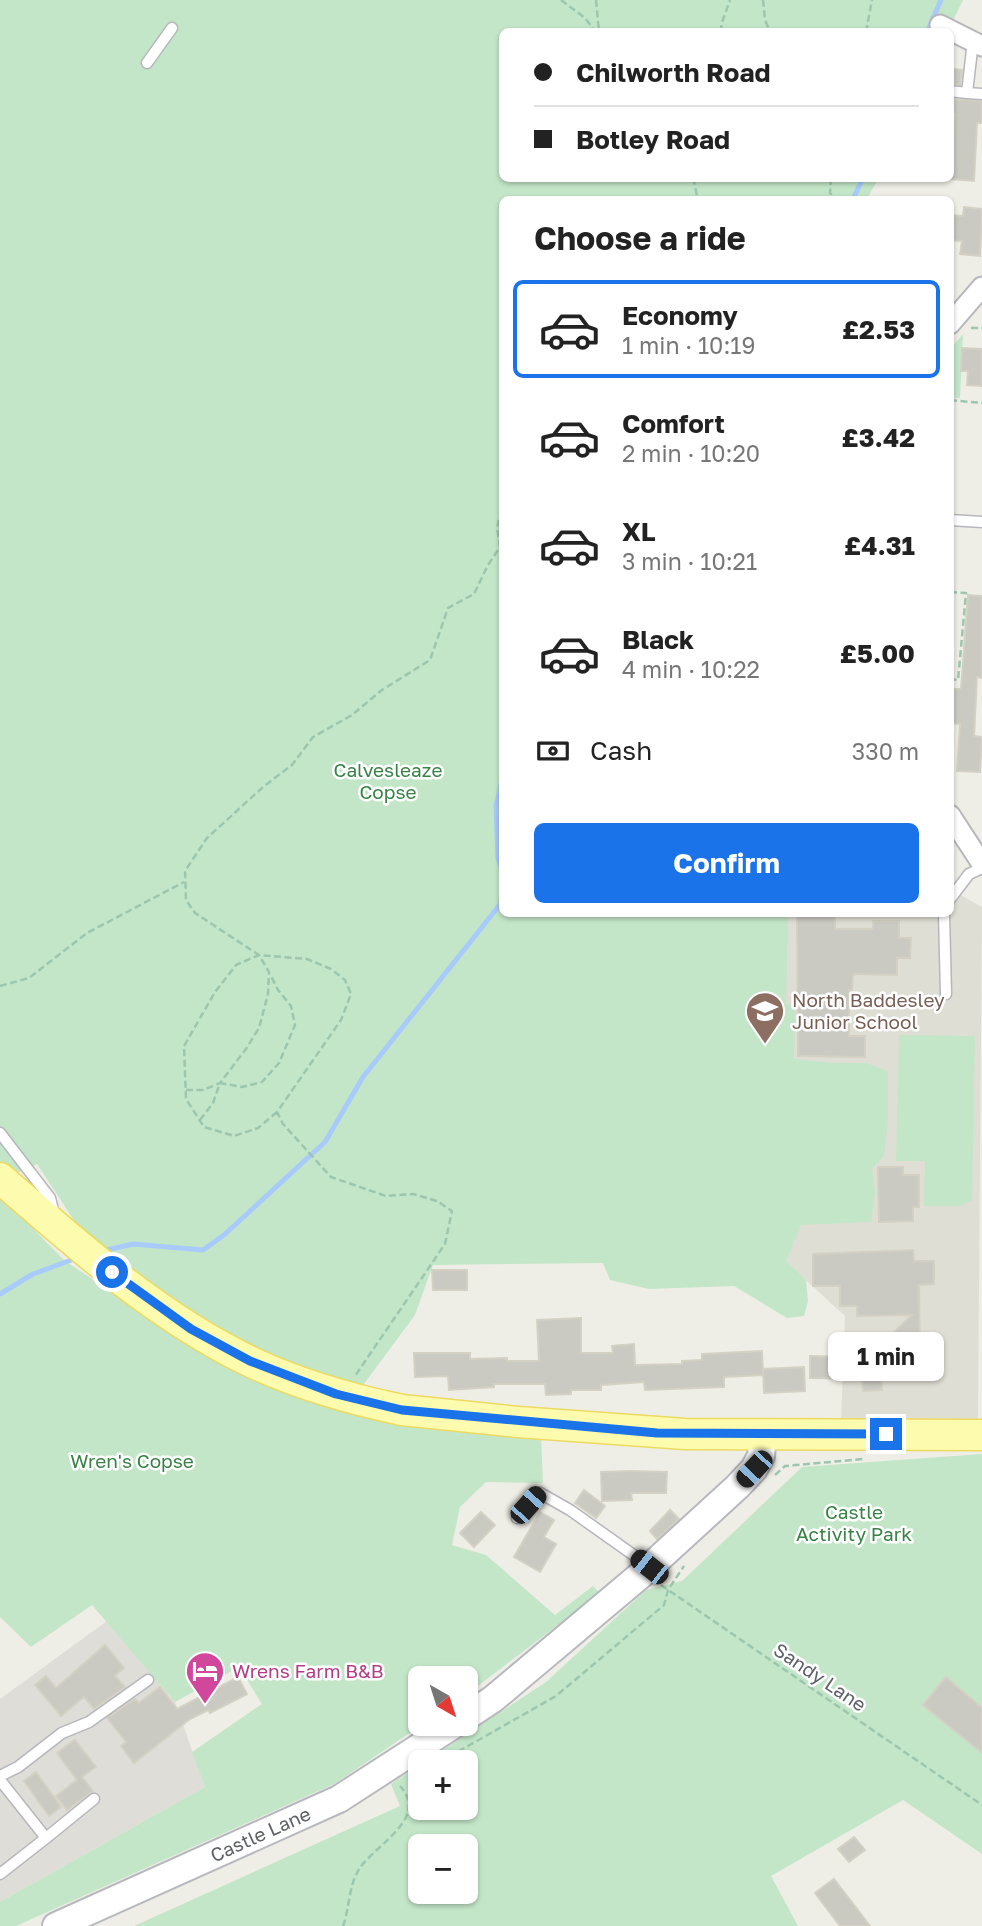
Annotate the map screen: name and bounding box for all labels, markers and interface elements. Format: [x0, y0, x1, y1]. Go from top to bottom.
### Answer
text: Chilworth Road [576, 57, 770, 88]
text: Botley Road [576, 124, 730, 155]
text: Choose a ride [534, 219, 746, 257]
icon: car [538, 298, 601, 361]
text: Economy [622, 300, 738, 331]
text: £2.53 [842, 314, 915, 345]
text: 1 min · 10:19 [622, 331, 755, 359]
icon: car [538, 406, 601, 469]
text: Comfort [622, 408, 725, 439]
text: £3.42 [842, 422, 915, 453]
text: 2 min · 10:20 [622, 439, 760, 467]
icon: car [538, 514, 601, 577]
text: XL [622, 516, 656, 547]
text: £4.31 [844, 530, 915, 561]
text: 3 min · 10:21 [622, 547, 757, 575]
icon: car [538, 622, 601, 685]
text: Black [622, 624, 694, 655]
text: £5.00 [840, 638, 915, 669]
text: 4 min · 10:22 [622, 655, 760, 683]
icon: cash [534, 732, 572, 770]
text: Cash [590, 735, 652, 766]
text: 330 m [852, 737, 919, 765]
park label: Calvesleaze Copse [333, 758, 443, 803]
button: Confirm [534, 823, 919, 903]
place label: North Baddesley Junior School [792, 988, 945, 1033]
school or university icon: North Baddesley Junior School [744, 990, 786, 1045]
route start [96, 1256, 128, 1288]
callout: 1 min [828, 1332, 944, 1382]
text: 1 min [857, 1342, 915, 1370]
route end [870, 1418, 902, 1450]
car [732, 1446, 777, 1492]
park label: Wren's Copse [70, 1449, 194, 1472]
car [507, 1482, 550, 1528]
park label: Castle Activity Park [796, 1500, 912, 1545]
car [626, 1546, 673, 1588]
street label: Sandy Lane [770, 1637, 871, 1716]
hotel icon: Wrens Farm B&B [184, 1650, 226, 1705]
place label: Wrens Farm B&B [232, 1659, 383, 1682]
north arrow [408, 1666, 478, 1736]
map controls [408, 1666, 478, 1904]
button: + [408, 1750, 478, 1820]
street label: Castle Lane [206, 1801, 314, 1866]
button: − [408, 1834, 478, 1904]

